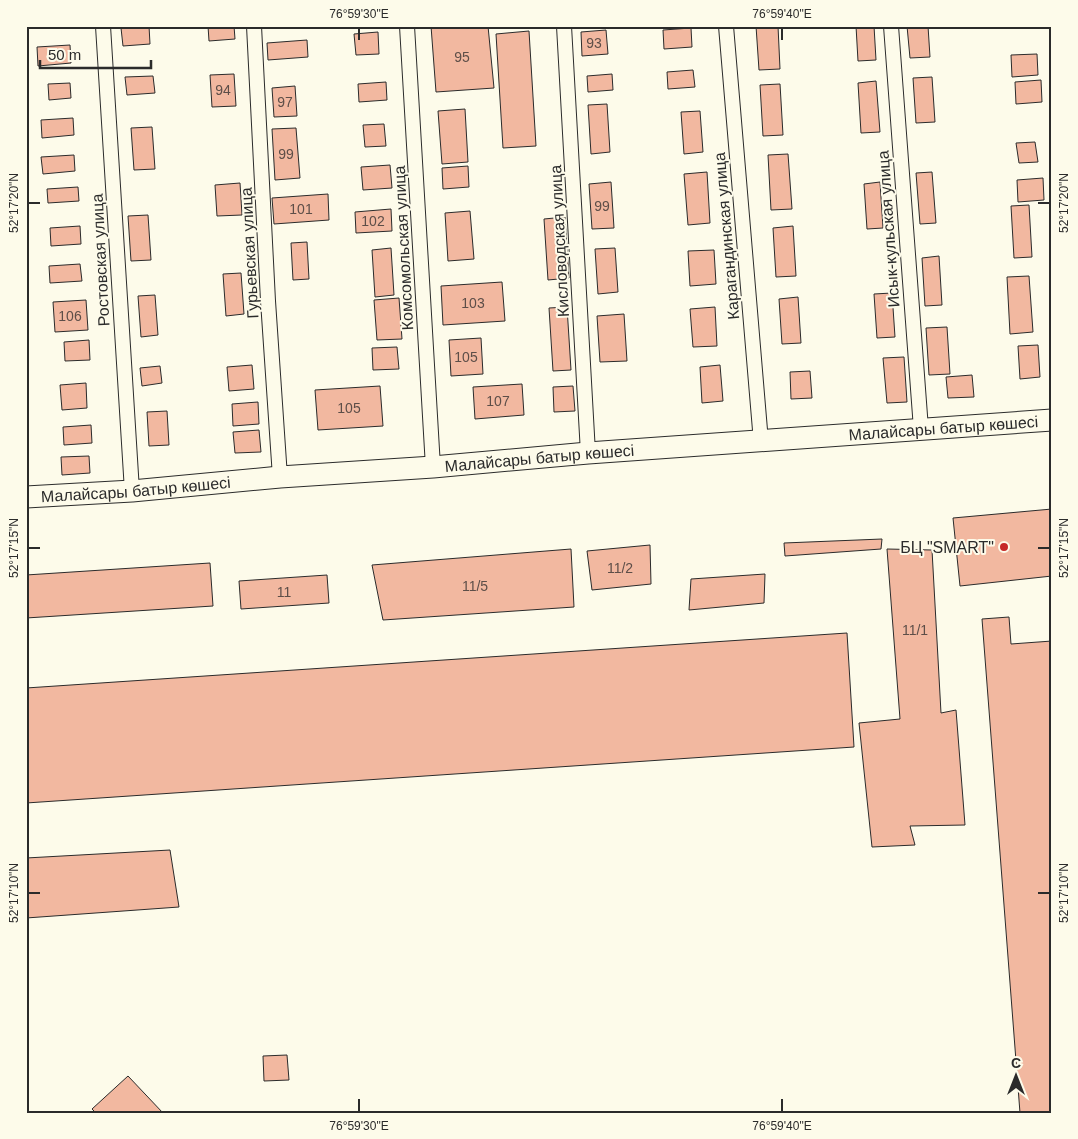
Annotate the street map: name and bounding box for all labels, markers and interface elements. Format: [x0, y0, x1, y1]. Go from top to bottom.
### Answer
text: 76°59'30"E [329, 7, 389, 21]
text: 76°59'40"E [752, 7, 812, 21]
house number: 93 [586, 35, 602, 51]
scale bar [40, 38, 151, 70]
text: 50 m [48, 46, 81, 63]
house number: 95 [454, 49, 470, 65]
house number: 94 [215, 82, 231, 98]
house number: 97 [277, 94, 293, 110]
house number: 99 [278, 146, 294, 162]
street label: Исык-кульская улица [875, 150, 902, 308]
street label: Карагандинская улица [711, 152, 742, 320]
street label: Кисловодская улица [547, 164, 572, 317]
street label: Комсомольская улица [391, 165, 416, 331]
text: 52°17'20"N [7, 173, 21, 233]
text: 52°17'20"N [1057, 173, 1071, 233]
street label: Гурьевская улица [238, 187, 261, 319]
street label: Ростовская улица [89, 193, 112, 327]
house number: 99 [594, 198, 610, 214]
house number: 101 [289, 201, 313, 217]
house number: 102 [361, 213, 385, 229]
house number: 103 [461, 295, 485, 311]
house number: 106 [58, 308, 82, 324]
house number: 105 [454, 349, 478, 365]
house number: 107 [486, 393, 510, 409]
house number: 105 [337, 400, 361, 416]
street label: Малайсары батыр көшесі [848, 413, 1039, 443]
street label: Малайсары батыр көшесі [444, 442, 635, 475]
street label: Малайсары батыр көшесі [40, 474, 231, 505]
text: 52°17'15"N [7, 518, 21, 578]
text: 52°17'15"N [1057, 518, 1071, 578]
place label: БЦ "SMART" [900, 539, 994, 556]
marker: БЦ "SMART" [998, 541, 1010, 553]
house number: 11/2 [607, 560, 633, 576]
house number: 11/5 [462, 578, 488, 594]
house number: 11 [277, 584, 291, 600]
house number: 11/1 [902, 622, 928, 638]
text: 52°17'10"N [7, 863, 21, 923]
text: 52°17'10"N [1057, 863, 1071, 923]
north arrow [990, 1052, 1040, 1102]
text: С [1011, 1055, 1021, 1071]
text: 76°59'30"E [329, 1119, 389, 1133]
text: 76°59'40"E [752, 1119, 812, 1133]

